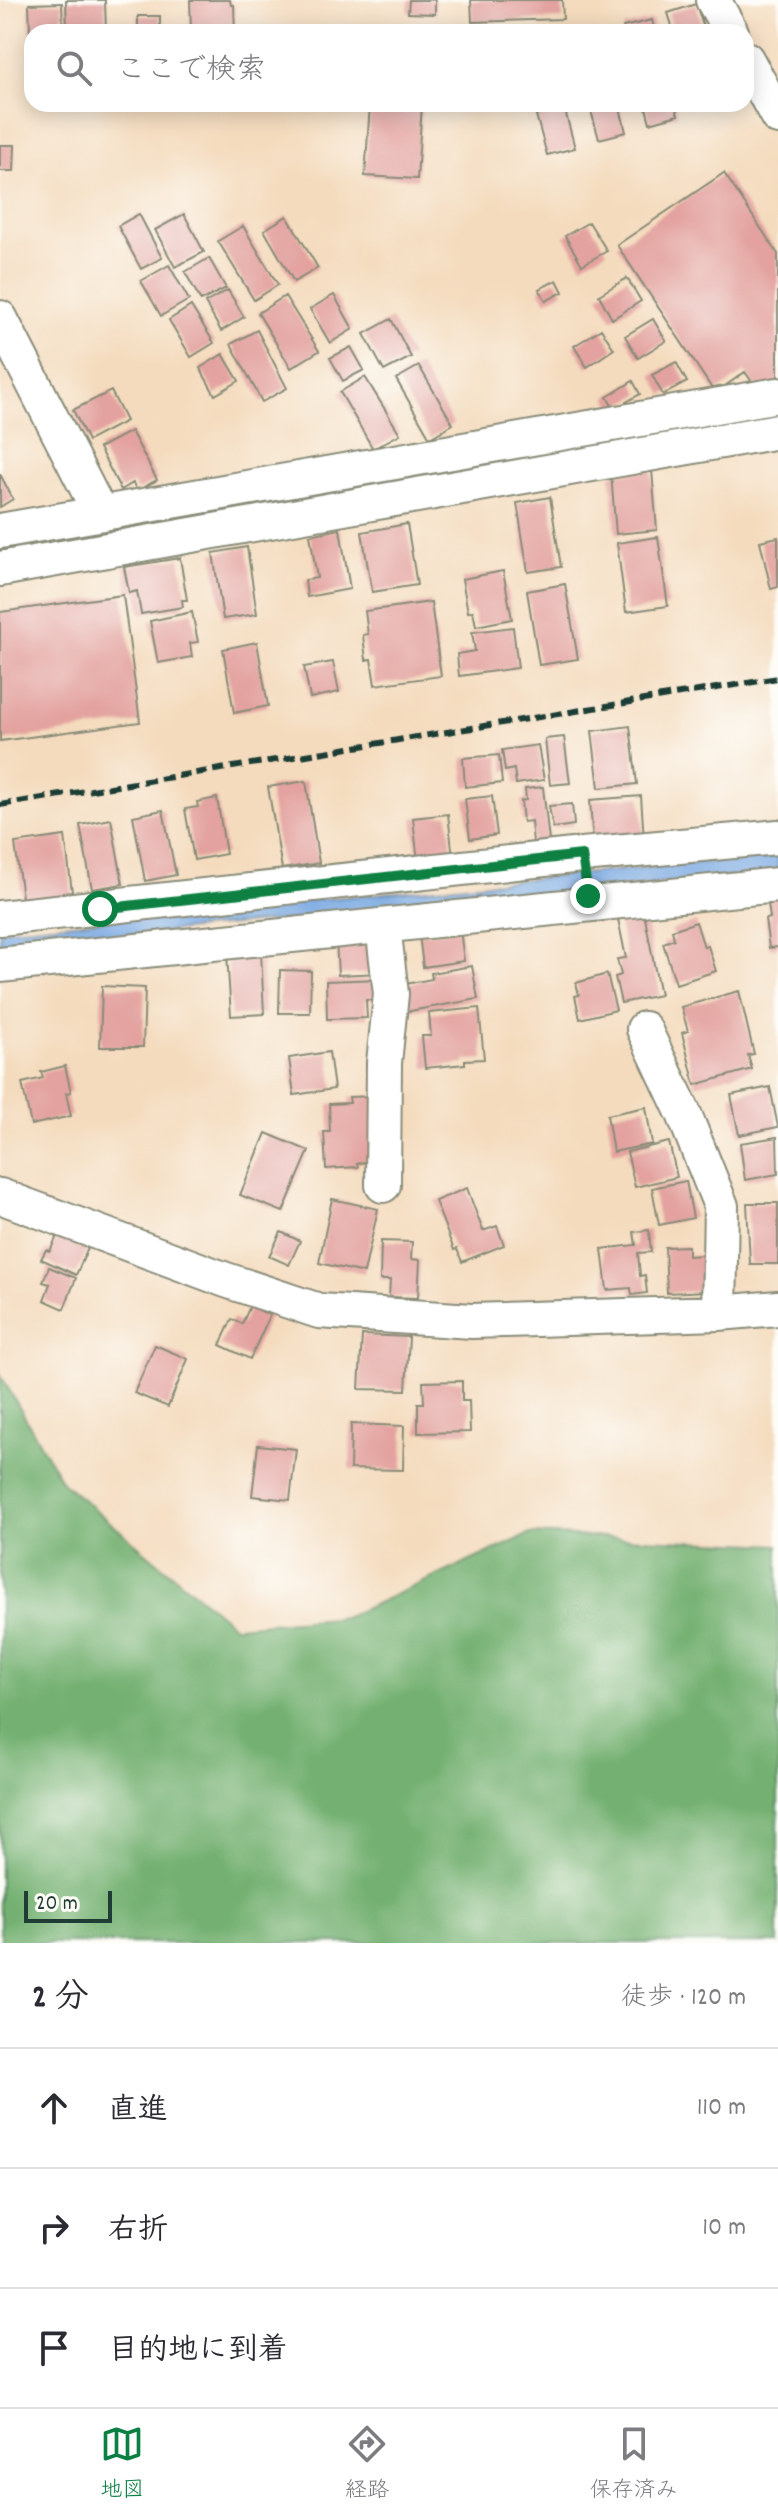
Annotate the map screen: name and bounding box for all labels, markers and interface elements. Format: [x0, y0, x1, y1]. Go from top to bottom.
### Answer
search box [24, 24, 754, 112]
icon: search [52, 46, 96, 90]
text: ここで検索 [116, 51, 266, 94]
route end [570, 878, 606, 914]
route start [82, 891, 118, 927]
scale bar [24, 1887, 112, 1923]
text: 20 m [36, 1889, 78, 1920]
text: 2 分 [32, 1975, 89, 2024]
text: 徒歩 · 120 m [621, 1980, 746, 2017]
icon: ahead [32, 2086, 76, 2130]
text: 110 m [697, 2090, 746, 2127]
text: 直進 [108, 2091, 168, 2134]
icon: right [32, 2206, 76, 2250]
text: 10 m [702, 2210, 746, 2247]
text: 右折 [108, 2211, 168, 2254]
icon: arrive [32, 2326, 76, 2370]
text: 目的地に到着 [108, 2331, 288, 2374]
tab: 地図 [100, 2422, 144, 2507]
tab: 経路 [345, 2422, 389, 2507]
tab: 保存済み [590, 2422, 678, 2507]

